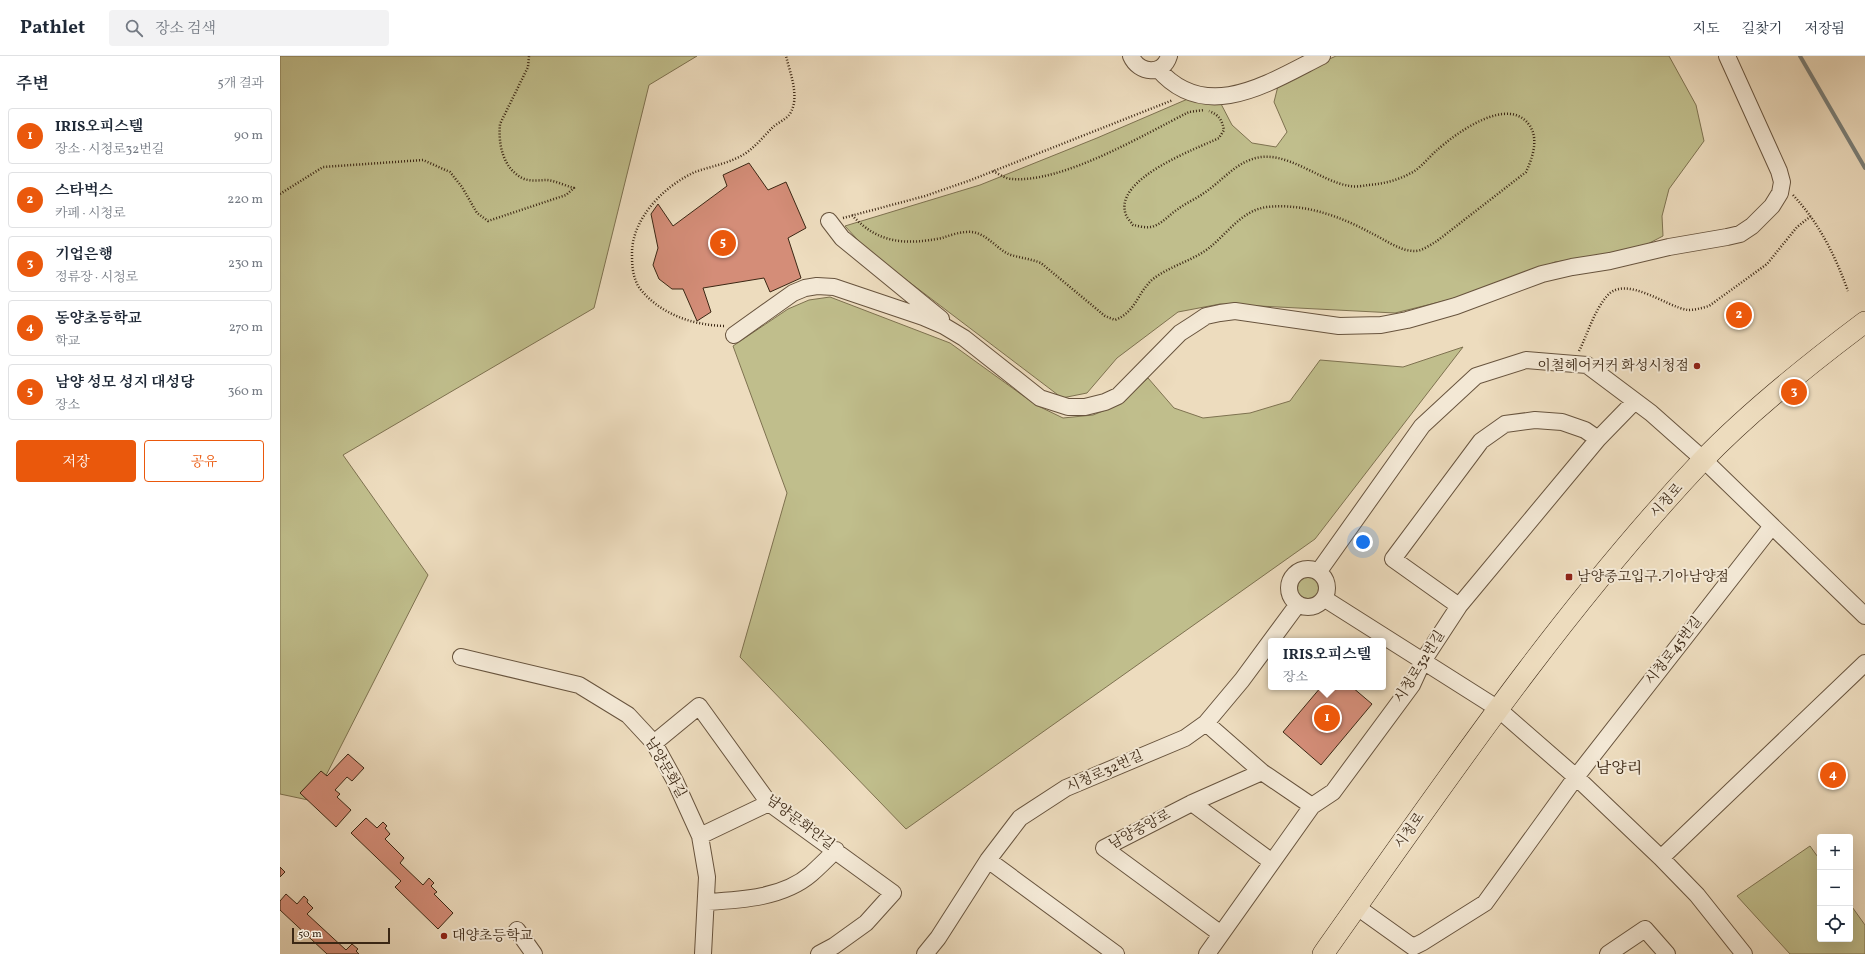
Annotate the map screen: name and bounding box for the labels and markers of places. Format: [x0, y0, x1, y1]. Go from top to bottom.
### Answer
pin: 5 [710, 228, 736, 258]
pin: 2 [1726, 300, 1752, 330]
place label: 이철헤어커커 화성시청점 [1537, 357, 1689, 376]
marker: 이철헤어커커 화성시청점 [1692, 361, 1702, 371]
pin: 3 [1781, 377, 1807, 407]
place label: 남양중고입구.기아남양점 [1577, 568, 1729, 587]
marker: 남양중고입구.기아남양점 [1564, 572, 1574, 582]
pin: 1 [1314, 703, 1340, 733]
pin: 4 [1820, 760, 1846, 790]
place label: 대양초등학교 [452, 927, 534, 946]
marker: 대양초등학교 [439, 931, 449, 941]

